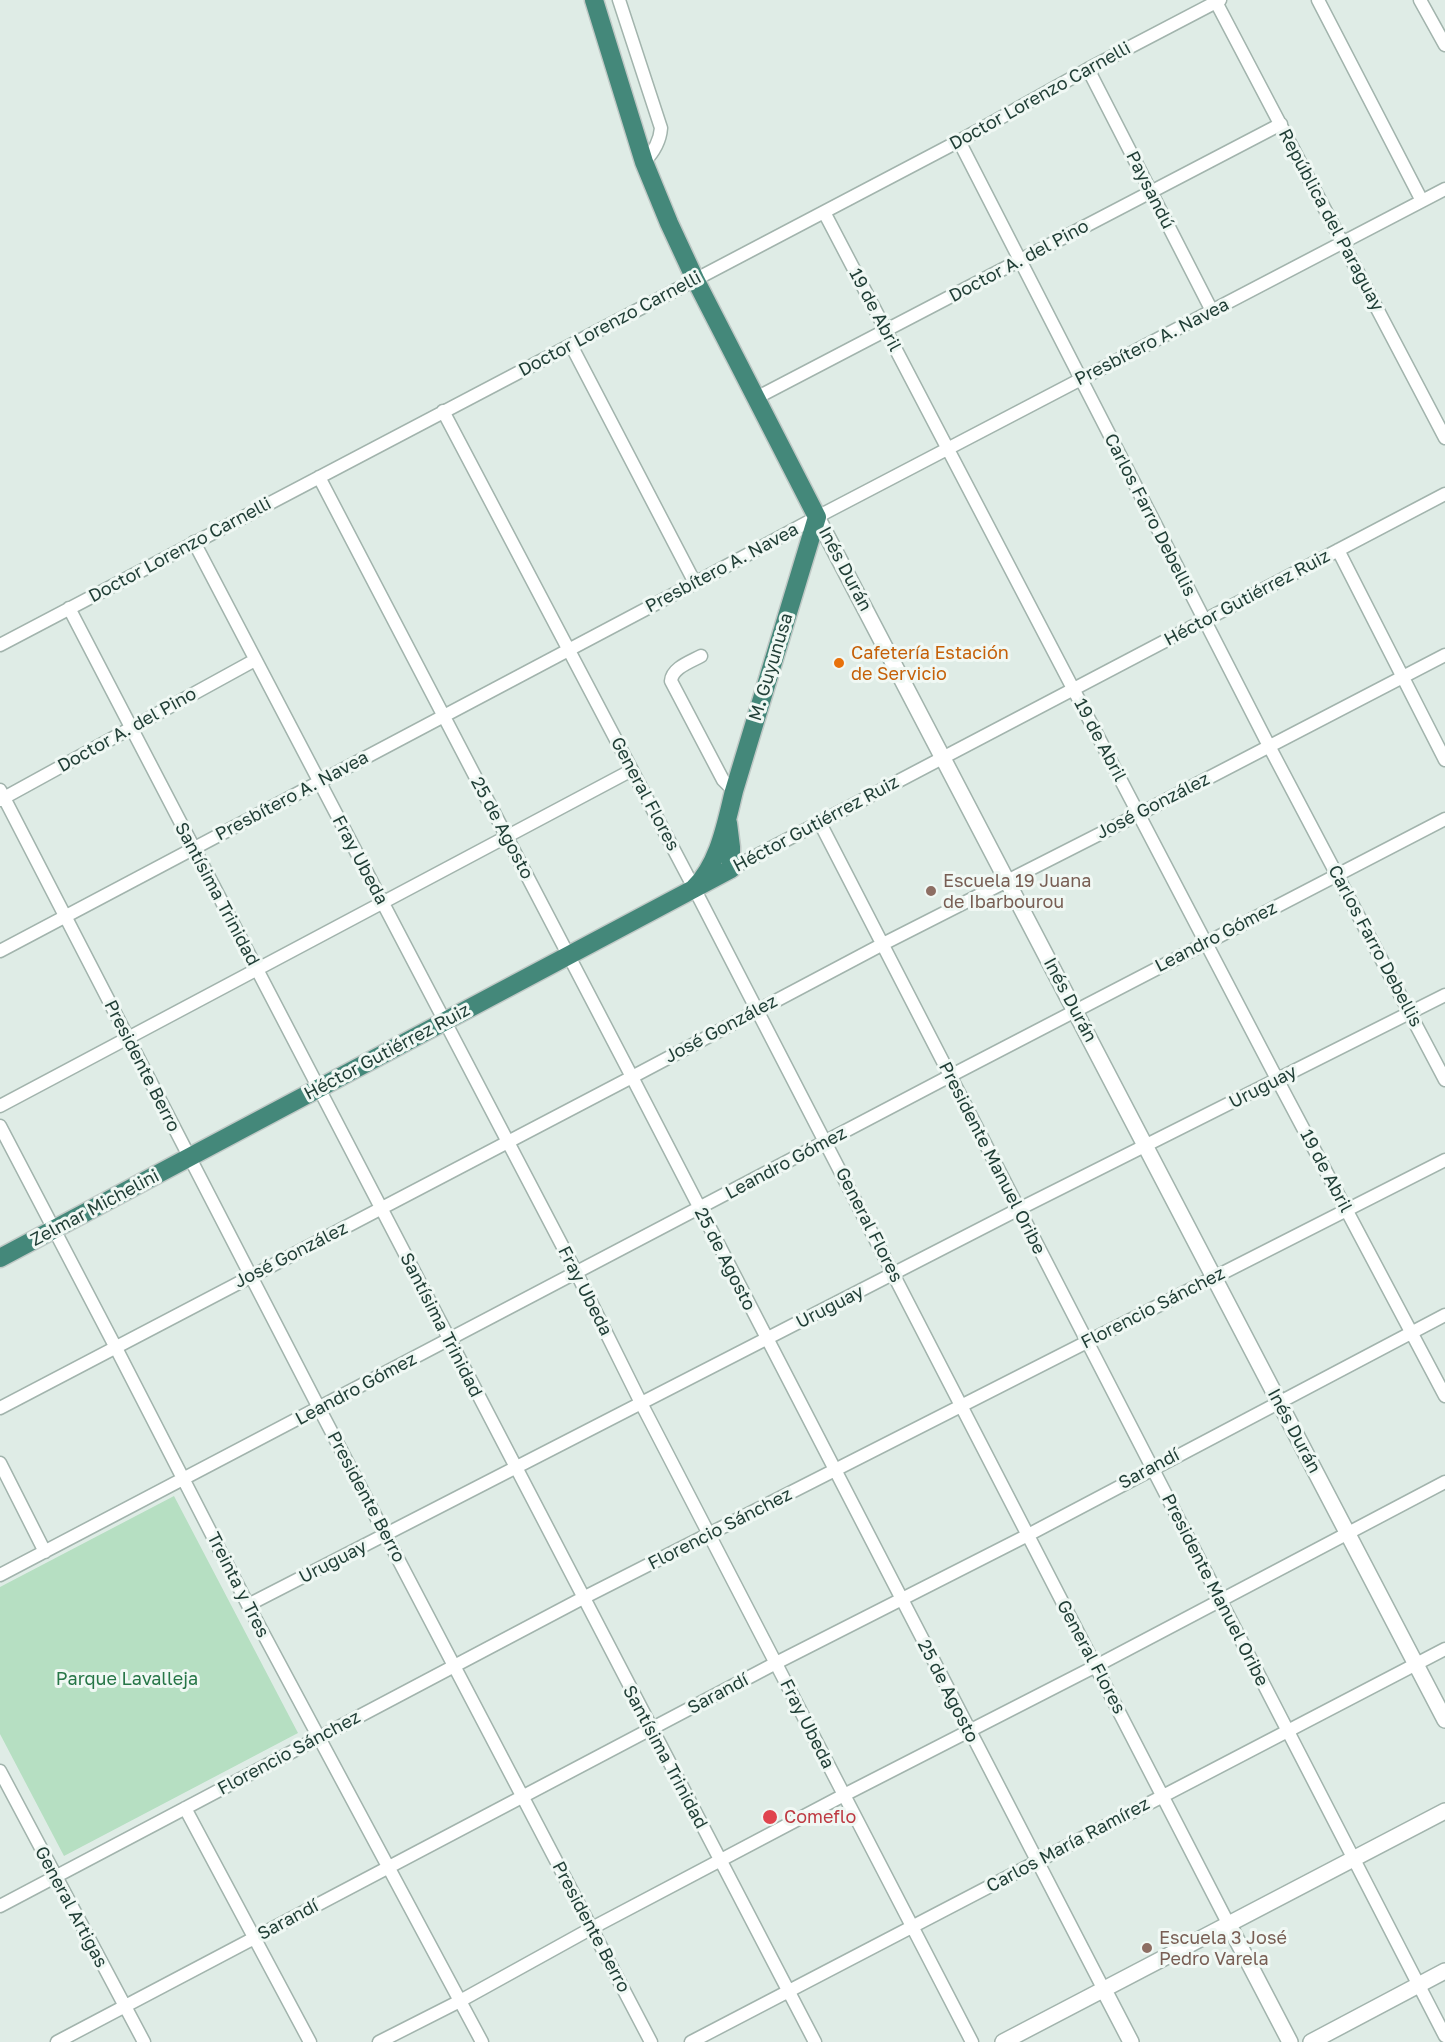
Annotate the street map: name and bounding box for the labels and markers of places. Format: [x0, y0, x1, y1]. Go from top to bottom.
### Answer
place label: Cafetería Estación de Servicio [851, 642, 1009, 684]
marker: Cafetería Estación de Servicio [832, 656, 846, 670]
place label: Escuela 19 Juana de Ibarbourou [943, 870, 1091, 912]
marker: Escuela 19 Juana de Ibarbourou [924, 884, 938, 898]
place label: Comeflo [784, 1806, 856, 1828]
marker: Comeflo [761, 1808, 779, 1826]
place label: Escuela 3 José Pedro Varela [1159, 1927, 1287, 1970]
marker: Escuela 3 José Pedro Varela [1140, 1941, 1154, 1955]

